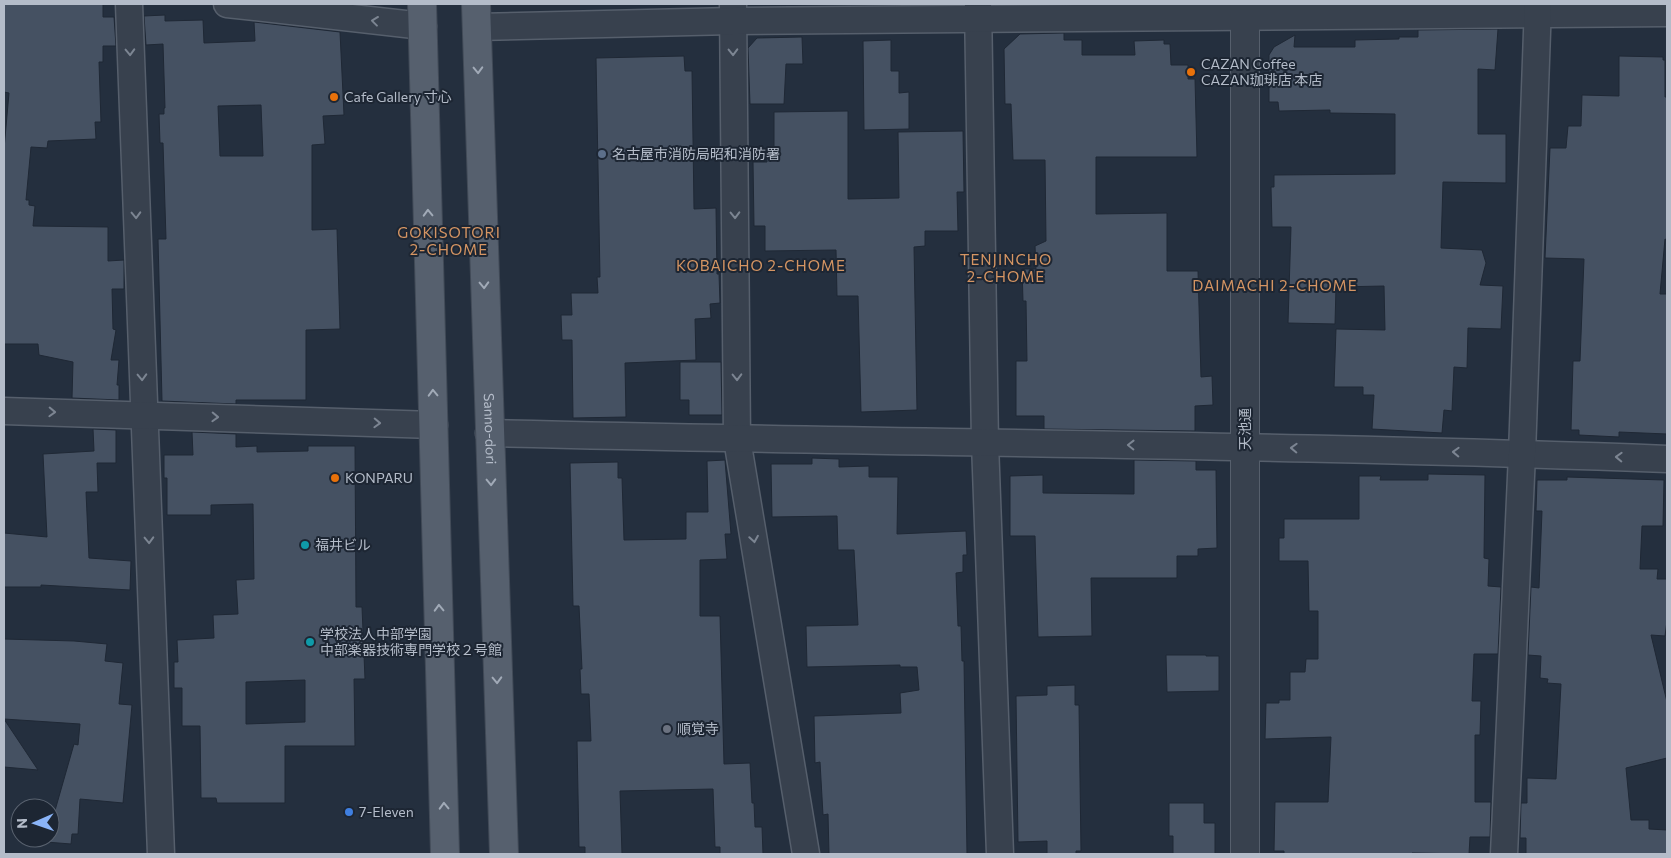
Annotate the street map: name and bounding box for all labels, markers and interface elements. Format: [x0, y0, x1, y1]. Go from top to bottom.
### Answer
one-way arrow [370, 16, 378, 27]
one-way arrow [125, 49, 136, 57]
one-way arrow [728, 49, 738, 57]
place label: CAZAN Coffee CAZAN珈琲店 本店 [1201, 55, 1323, 88]
one-way arrow [473, 66, 483, 74]
marker: CAZAN Coffee CAZAN珈琲店 本店 [1185, 66, 1197, 78]
place label: Cafe Gallery 寸心 [344, 88, 452, 105]
marker: Cafe Gallery 寸心 [328, 91, 340, 103]
place label: 名古屋市消防局昭和消防署 [612, 145, 780, 162]
marker: 名古屋市消防局昭和消防署 [596, 148, 608, 160]
one-way arrow [423, 209, 433, 216]
one-way arrow [131, 211, 142, 219]
one-way arrow [730, 212, 740, 219]
district label: GOKISOTORI 2-CHOME [397, 223, 501, 258]
district label: TENJINCHO 2-CHOME [960, 250, 1052, 285]
district label: KOBAICHO 2-CHOME [676, 256, 846, 274]
district label: DAIMACHI 2-CHOME [1192, 276, 1358, 294]
one-way arrow [479, 281, 490, 289]
one-way arrow [137, 373, 148, 381]
one-way arrow [732, 374, 742, 382]
one-way arrow [428, 389, 438, 396]
street label: Sanno-dori [481, 393, 500, 465]
one-way arrow [49, 407, 57, 417]
street label: 天池通 [1236, 408, 1253, 450]
one-way arrow [212, 412, 219, 422]
one-way arrow [374, 417, 382, 428]
one-way arrow [1127, 440, 1134, 450]
one-way arrow [1289, 442, 1297, 453]
one-way arrow [1452, 447, 1460, 457]
one-way arrow [1614, 452, 1622, 463]
place label: KONPARU [345, 469, 413, 486]
marker: KONPARU [329, 472, 341, 484]
one-way arrow [485, 479, 496, 487]
one-way arrow [748, 535, 759, 543]
one-way arrow [144, 536, 154, 544]
place label: 福井ビル [315, 536, 371, 553]
marker: 福井ビル [299, 539, 311, 551]
one-way arrow [433, 604, 444, 612]
place label: 学校法人中部学園 中部楽器技術専門学校２号館 [320, 625, 502, 658]
marker: 学校法人中部学園 中部楽器技術専門学校２号館 [304, 636, 316, 648]
one-way arrow [492, 676, 503, 684]
place label: 順覚寺 [677, 720, 719, 737]
marker: 順覚寺 [661, 723, 673, 735]
north arrow [10, 798, 60, 848]
one-way arrow [439, 801, 449, 809]
place label: 7-Eleven [359, 803, 414, 820]
marker: 7-Eleven [343, 806, 355, 818]
text: N [13, 818, 30, 829]

